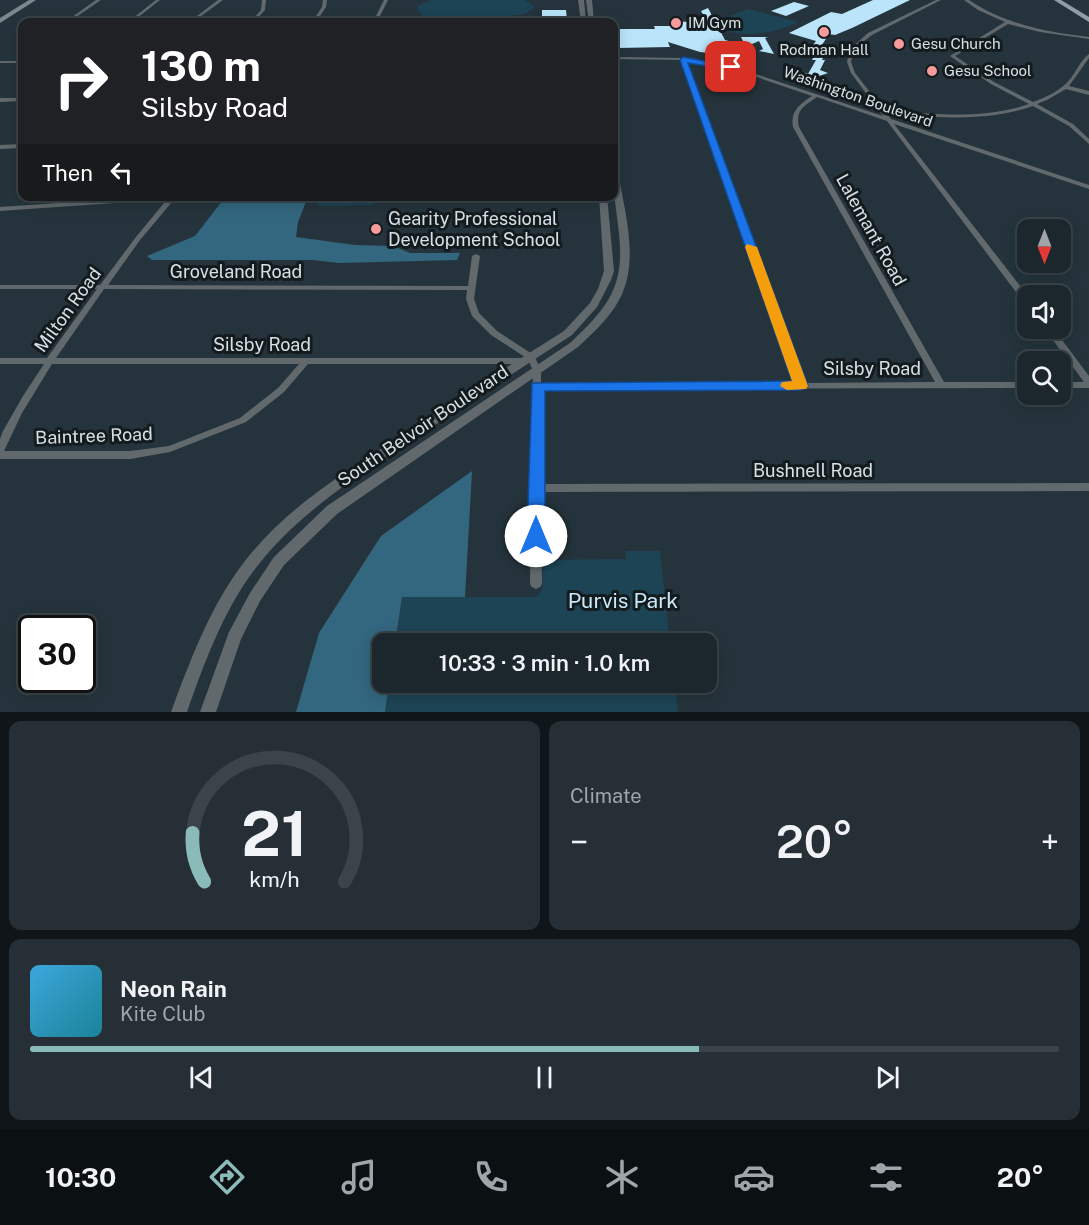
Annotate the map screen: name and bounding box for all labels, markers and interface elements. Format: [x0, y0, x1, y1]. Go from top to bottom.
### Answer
place label: IM Gym [688, 14, 741, 31]
marker: IM Gym [669, 16, 683, 30]
marker: Rodman Hall [817, 25, 831, 39]
place label: Gesu Church [911, 35, 1001, 52]
marker: Gesu Church [892, 37, 906, 51]
text: 130 m [141, 41, 261, 90]
pin [705, 41, 756, 92]
place label: Rodman Hall [779, 41, 869, 58]
icon: right [42, 42, 120, 120]
icon: arrive [714, 50, 747, 83]
place label: Gesu School [944, 62, 1032, 79]
street label: Washington Boulevard [781, 63, 935, 130]
marker: Gesu School [925, 64, 939, 78]
text: Silsby Road [141, 91, 288, 123]
icon: left [105, 156, 138, 189]
text: Then [42, 160, 93, 186]
street label: Lalemant Road [832, 170, 911, 289]
place label: Gearity Professional Development School [388, 208, 561, 250]
north arrow [1017, 219, 1071, 273]
map controls [1017, 219, 1071, 405]
marker: Gearity Professional Development School [369, 222, 383, 236]
street label: Groveland Road [170, 261, 302, 282]
street label: Milton Road [30, 263, 105, 356]
button: sound [1017, 285, 1071, 339]
street label: Silsby Road [213, 334, 311, 355]
button: search [1017, 351, 1071, 405]
street label: Silsby Road [823, 358, 921, 379]
street label: South Belvoir Boulevard [333, 361, 512, 491]
street label: Baintree Road [35, 423, 153, 448]
street label: Bushnell Road [753, 460, 873, 481]
position arrow [504, 504, 568, 568]
park label: Purvis Park [568, 588, 678, 613]
speed limit sign: 30 [18, 615, 96, 693]
text: 10:33 · 3 min · 1.0 km [439, 650, 650, 676]
text: Climate [570, 784, 642, 808]
text: 21 [241, 797, 308, 870]
text: 20° [776, 815, 853, 868]
text: − [570, 823, 588, 861]
text: + [1041, 823, 1059, 861]
text: km/h [249, 868, 300, 893]
text: Neon Rain [120, 976, 227, 1002]
text: Kite Club [120, 1002, 205, 1026]
icon: previous [185, 1061, 218, 1094]
icon: pause [528, 1061, 561, 1094]
icon: next [871, 1061, 904, 1094]
icon: directions [206, 1156, 248, 1198]
icon: music [338, 1156, 380, 1198]
icon: phone [470, 1156, 512, 1198]
icon: climate [601, 1156, 643, 1198]
icon: car [733, 1156, 775, 1198]
icon: filters [865, 1156, 907, 1198]
text: 10:30 [45, 1161, 116, 1193]
text: 20° [997, 1161, 1044, 1193]

